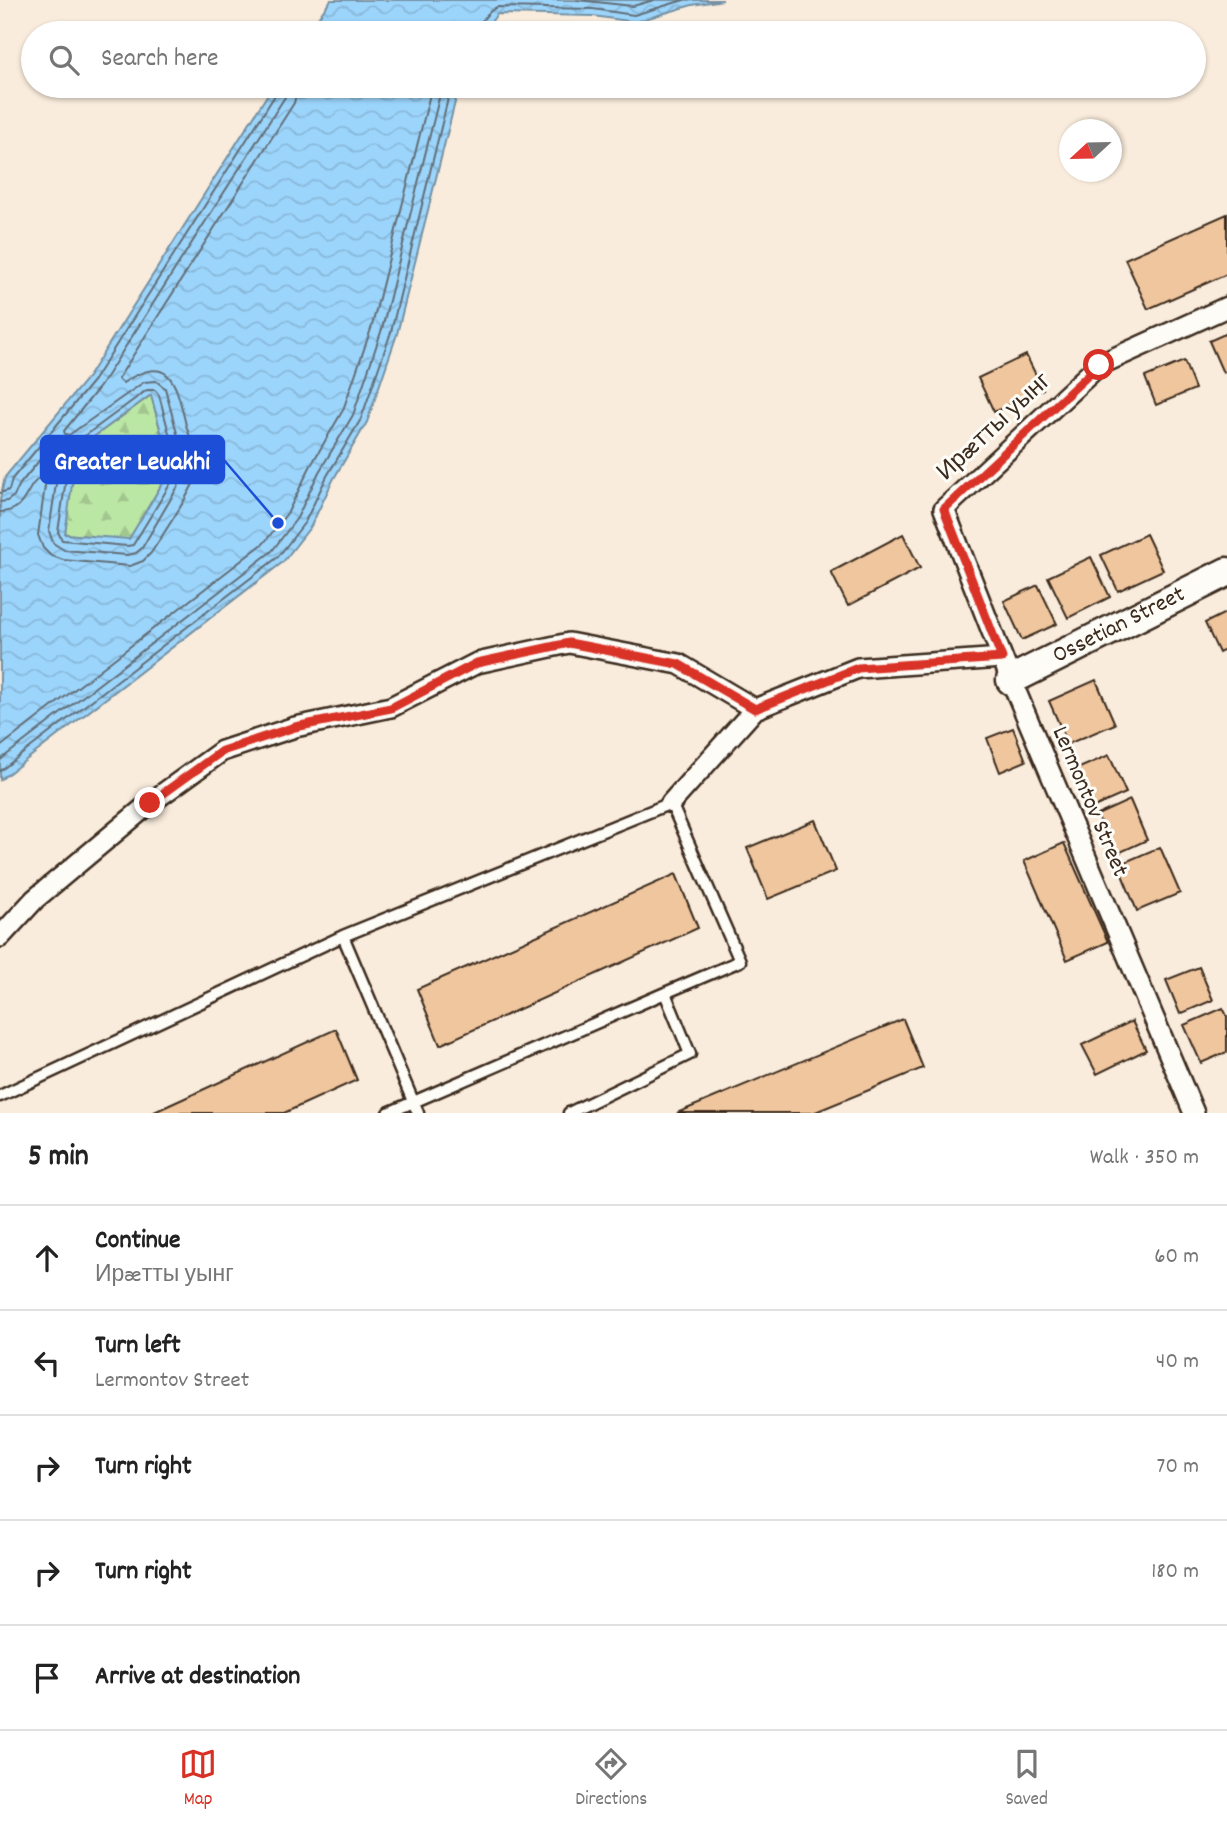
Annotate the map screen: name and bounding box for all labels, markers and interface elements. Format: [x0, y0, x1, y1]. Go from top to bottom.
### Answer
search box [21, 21, 1206, 98]
icon: search [45, 41, 83, 79]
text: Search here [101, 41, 219, 78]
north arrow [1059, 119, 1122, 182]
route start [1083, 349, 1114, 380]
street label: Ирæтты уынг [930, 366, 1060, 490]
callout: Greater Leuakhi [41, 436, 224, 483]
text: Greater Leuakhi [54, 445, 210, 482]
street label: Ossetian Street [1047, 578, 1191, 673]
street label: Lermontov Street [1042, 721, 1136, 883]
route end [134, 787, 165, 818]
text: 5 min [28, 1137, 89, 1180]
text: Walk · 350 m [1090, 1142, 1199, 1175]
text: Continue [95, 1223, 180, 1260]
icon: ahead [28, 1239, 66, 1277]
text: 60 m [1154, 1241, 1199, 1274]
text: Ирæтты уынг [95, 1260, 234, 1293]
text: Turn left [95, 1328, 181, 1365]
icon: left [28, 1344, 66, 1382]
text: 40 m [1156, 1346, 1199, 1379]
text: Lermontov Street [95, 1365, 249, 1398]
icon: right [28, 1449, 66, 1487]
text: Turn right [95, 1449, 192, 1486]
text: 70 m [1157, 1451, 1199, 1484]
icon: right [28, 1554, 66, 1592]
text: Turn right [95, 1554, 192, 1591]
text: 180 m [1151, 1556, 1199, 1589]
icon: arrive [28, 1659, 66, 1697]
text: Arrive at destination [95, 1659, 300, 1696]
tab: Map [179, 1745, 217, 1814]
tab: Directions [575, 1745, 647, 1814]
tab: Saved [1005, 1745, 1048, 1814]

